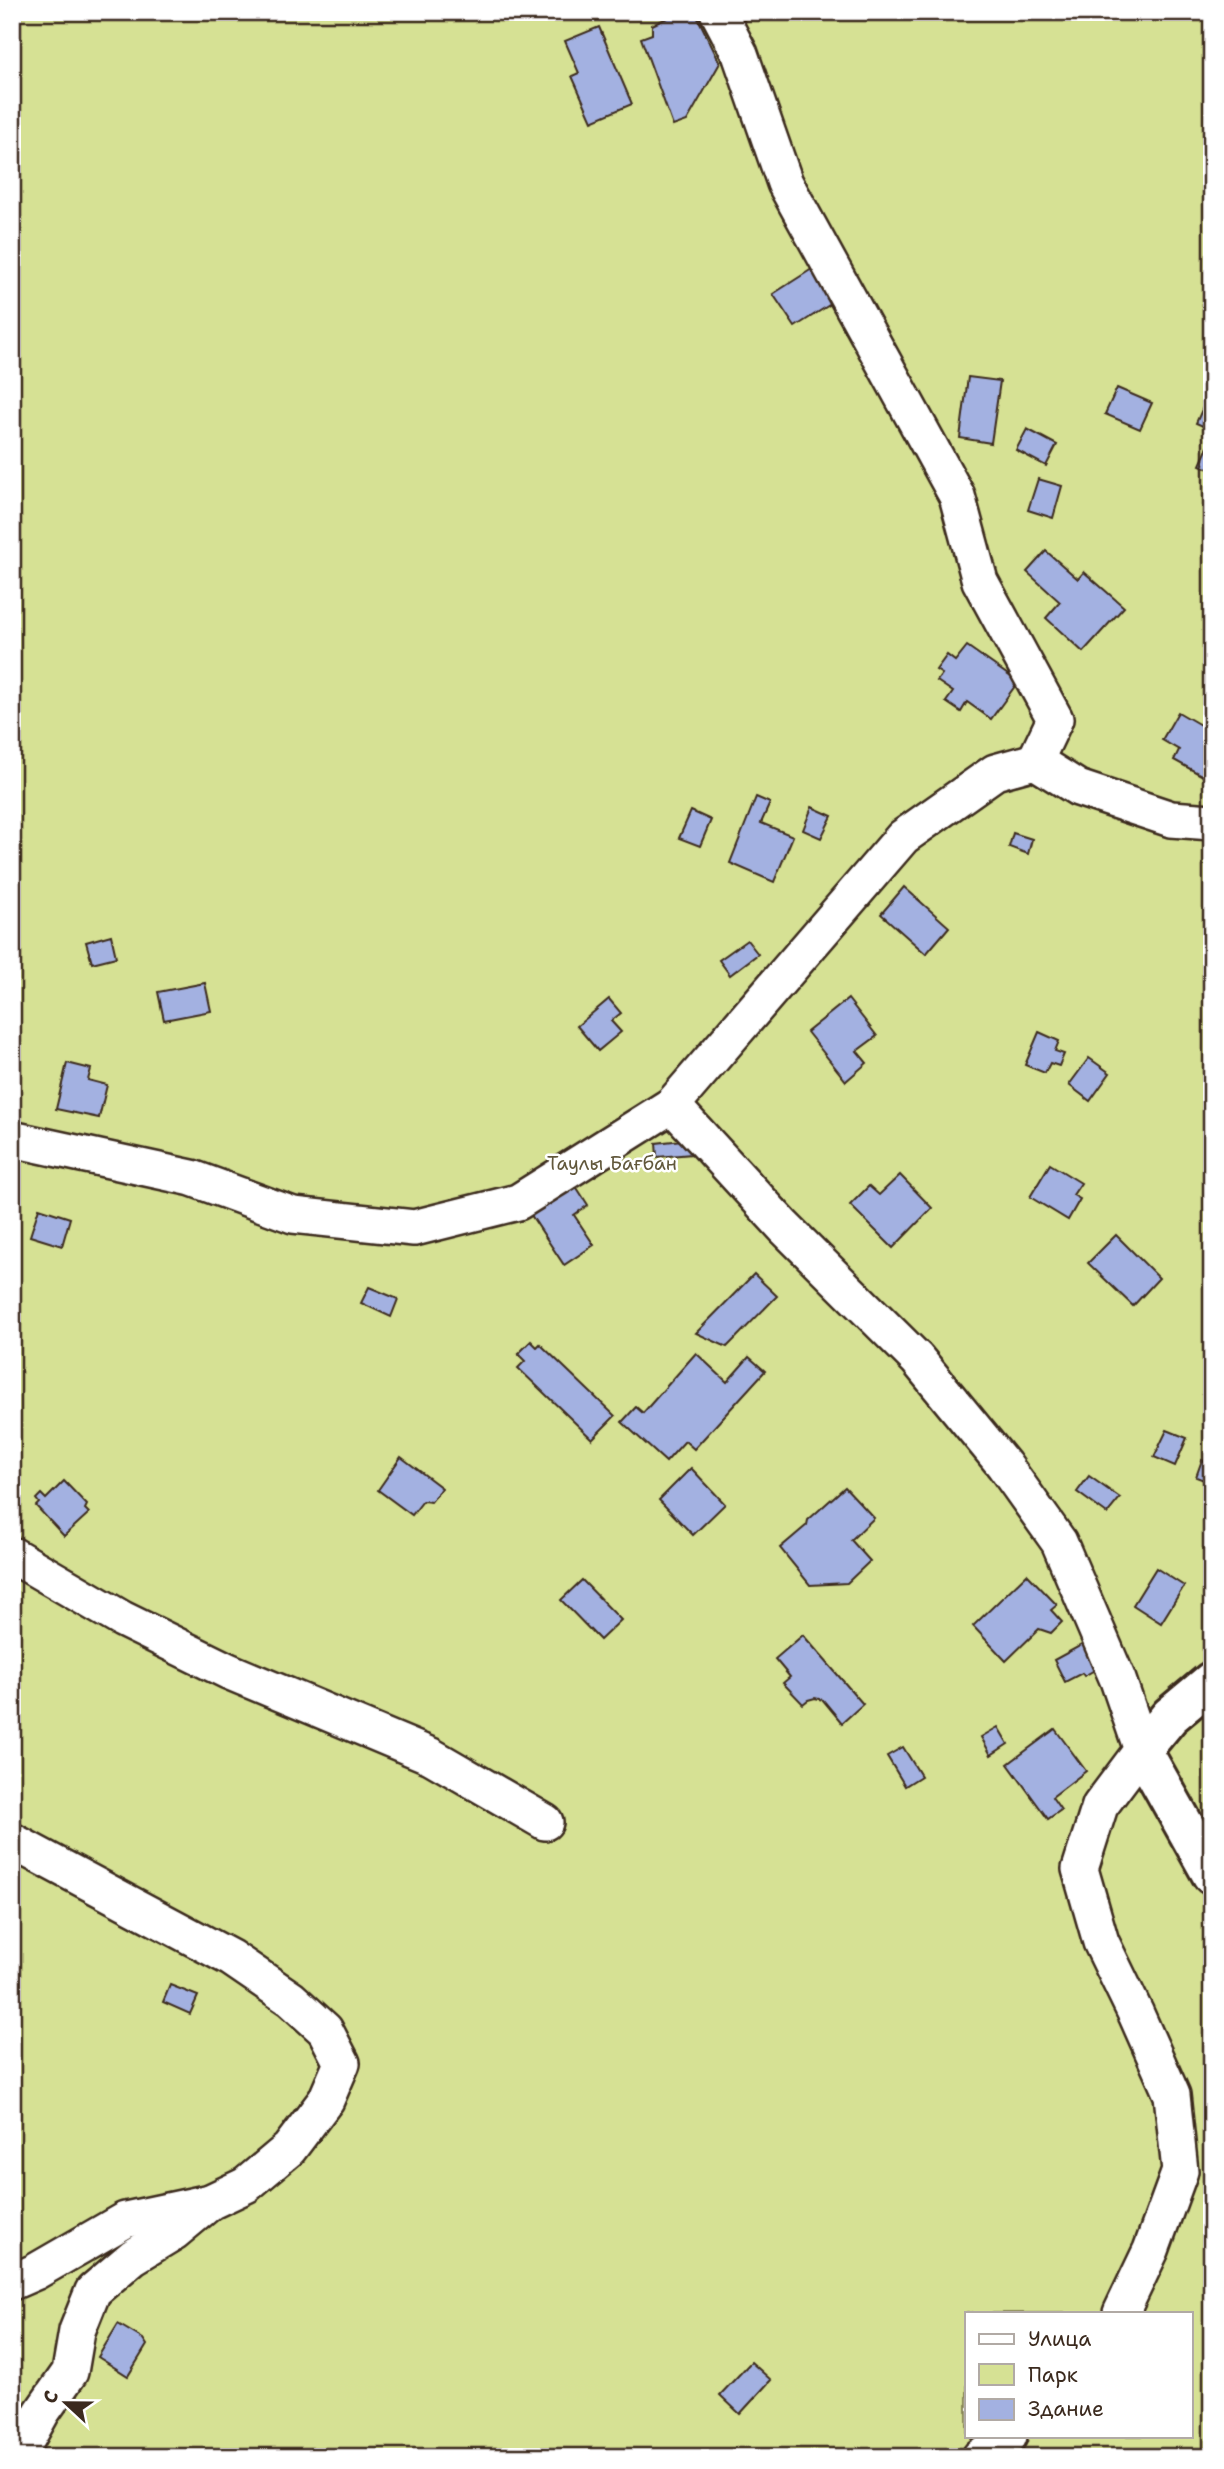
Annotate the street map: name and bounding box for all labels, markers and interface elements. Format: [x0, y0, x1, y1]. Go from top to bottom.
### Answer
park label: Таулы Бағбан [547, 1151, 677, 1176]
legend [965, 2312, 1192, 2438]
text: Улица [1028, 2325, 1091, 2353]
text: Парк [1028, 2361, 1078, 2389]
north arrow [32, 2368, 102, 2438]
text: С [37, 2387, 64, 2407]
text: Здание [1028, 2395, 1104, 2423]

